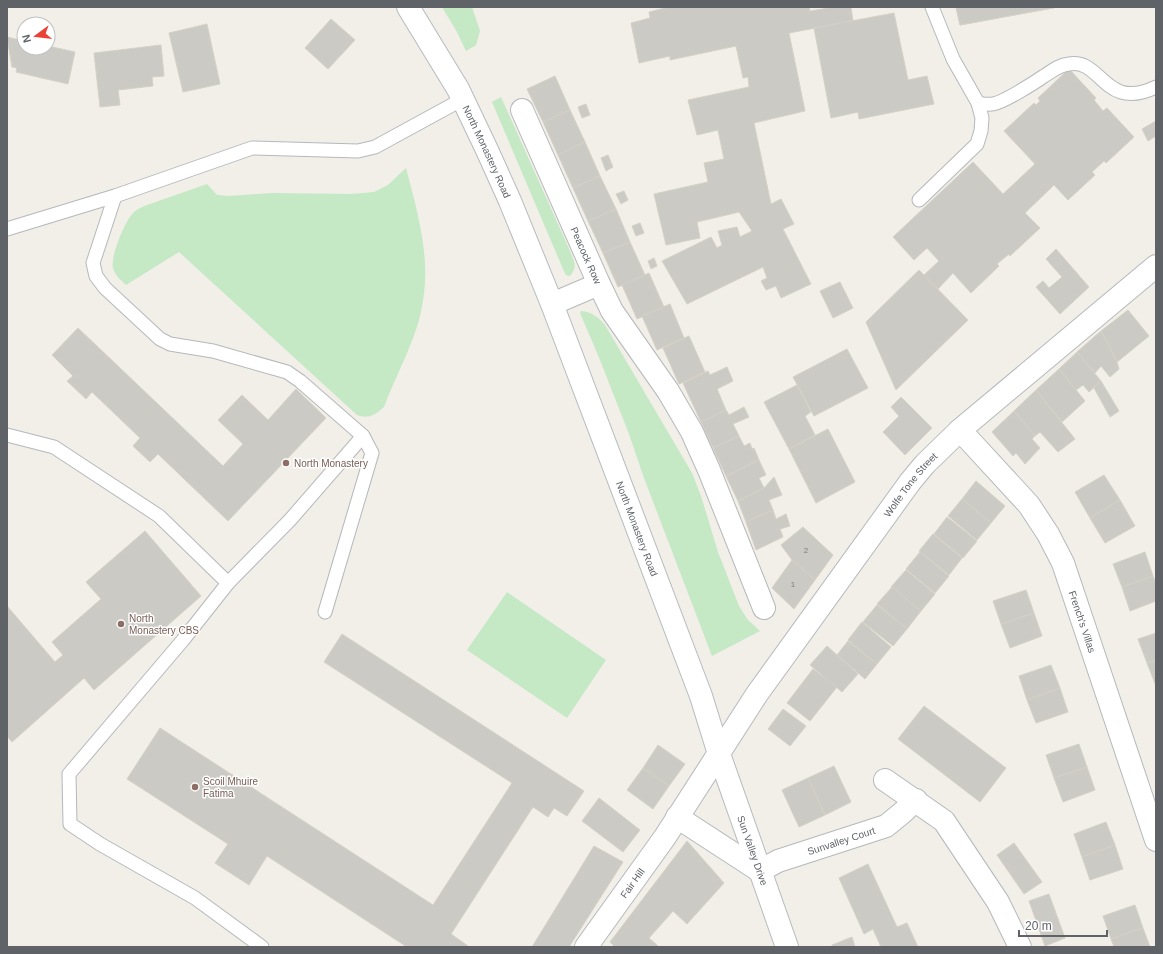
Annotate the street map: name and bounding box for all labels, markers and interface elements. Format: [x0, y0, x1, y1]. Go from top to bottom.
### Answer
north arrow [16, 16, 56, 56]
text: N [20, 33, 33, 44]
street label: North Monastery Road [461, 103, 513, 199]
street label: Peacock Row [569, 225, 604, 286]
street label: Wolfe Tone Street [881, 450, 939, 519]
marker: North Monastery [281, 458, 291, 468]
place label: North Monastery [294, 458, 368, 469]
street label: North Monastery Road [614, 480, 660, 578]
house number: 2 [804, 546, 809, 555]
house number: 1 [791, 580, 796, 589]
street label: French's Villas [1067, 589, 1098, 654]
place label: North Monastery CBS [129, 613, 199, 636]
marker: North Monastery CBS [116, 619, 126, 629]
place label: Scoil Mhuire Fatima [203, 776, 258, 799]
marker: Scoil Mhuire Fatima [190, 782, 200, 792]
street label: Sun Valley Drive [736, 814, 770, 887]
street label: Sunvalley Court [806, 824, 877, 857]
street label: Fair Hill [618, 866, 646, 900]
scale bar [1019, 912, 1107, 938]
text: 20 m [1025, 919, 1052, 933]

